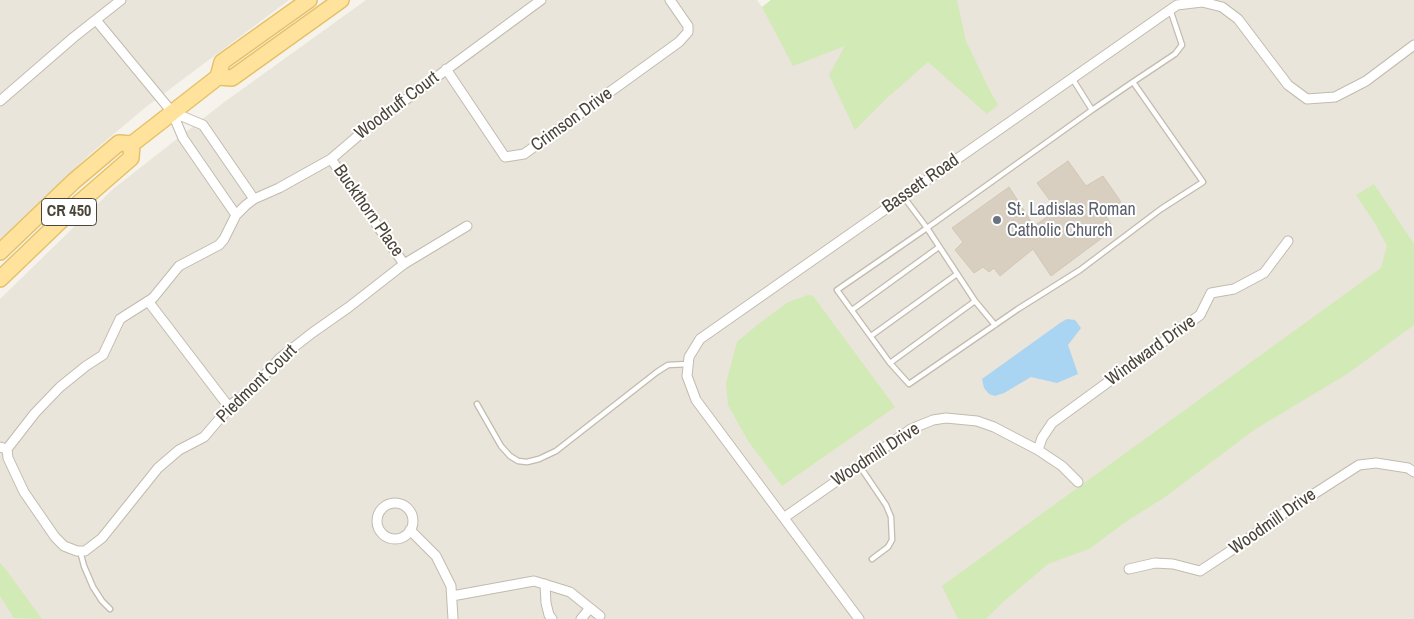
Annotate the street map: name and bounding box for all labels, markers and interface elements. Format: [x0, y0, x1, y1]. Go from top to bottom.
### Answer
street label: Woodruff Court [351, 67, 443, 145]
street label: Crimson Drive [527, 83, 617, 157]
street label: Bassett Road [879, 150, 963, 218]
street label: Buckthorn Place [328, 161, 408, 261]
road number: CR 450 [42, 198, 96, 226]
place label: St. Ladislas Roman Catholic Church [1007, 199, 1136, 242]
marker: St. Ladislas Roman Catholic Church [991, 214, 1003, 226]
street label: Windward Drive [1102, 311, 1200, 391]
street label: Piedmont Court [212, 340, 302, 428]
street label: Woodmill Drive [828, 419, 924, 491]
street label: Woodmill Drive [1226, 484, 1320, 560]

